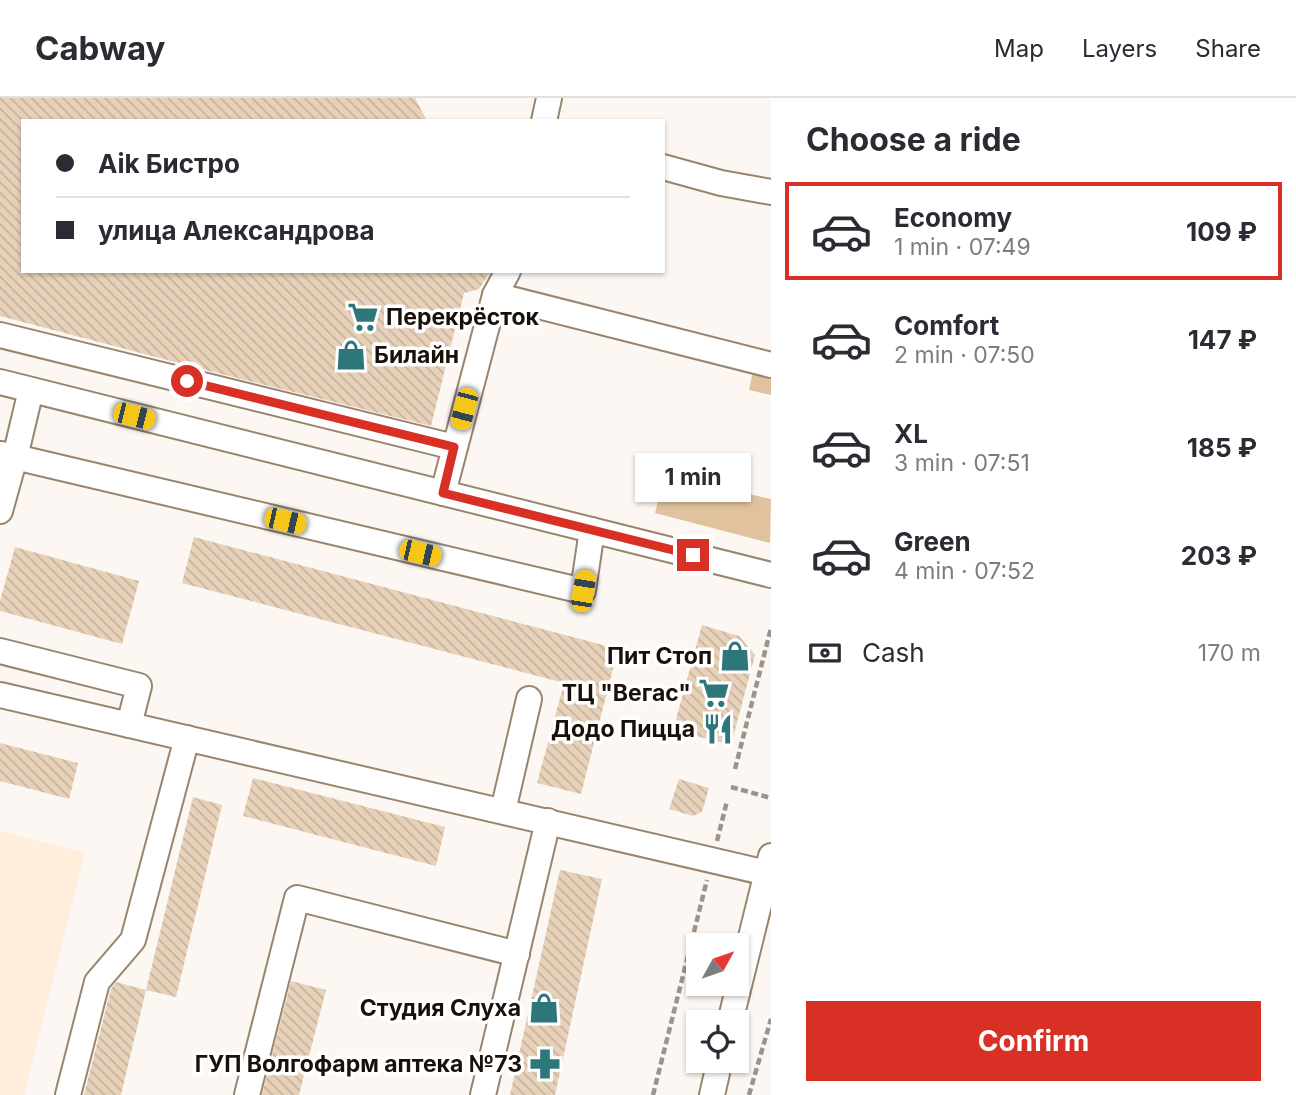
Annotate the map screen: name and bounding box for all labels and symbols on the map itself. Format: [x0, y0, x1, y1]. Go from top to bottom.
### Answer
supermarket icon: Перекрёсток [346, 300, 380, 334]
place label: Перекрёсток [386, 303, 540, 331]
shop icon: Билайн [334, 338, 368, 372]
place label: Билайн [374, 341, 459, 369]
route start [171, 365, 203, 397]
car [449, 386, 480, 432]
car [112, 401, 157, 431]
callout: 1 min [635, 454, 751, 503]
car [263, 506, 308, 536]
car [398, 538, 443, 568]
route end [677, 539, 709, 571]
car [570, 569, 597, 613]
shop icon: Пит Стоп [718, 639, 752, 673]
place label: Пит Стоп [607, 642, 712, 670]
supermarket icon: ТЦ "Вегас" [697, 676, 731, 710]
place label: ТЦ "Вегас" [562, 679, 691, 707]
restaurant icon: Додо Пицца [701, 712, 735, 746]
place label: Додо Пицца [551, 715, 695, 743]
north arrow [686, 933, 749, 996]
shop icon: Студия Слуха [527, 991, 561, 1025]
place label: Студия Слуха [360, 994, 521, 1022]
pharmacy icon: ГУП Волгофарм аптека №73 [528, 1047, 562, 1081]
place label: ГУП Волгофарм аптека №73 [195, 1050, 522, 1078]

